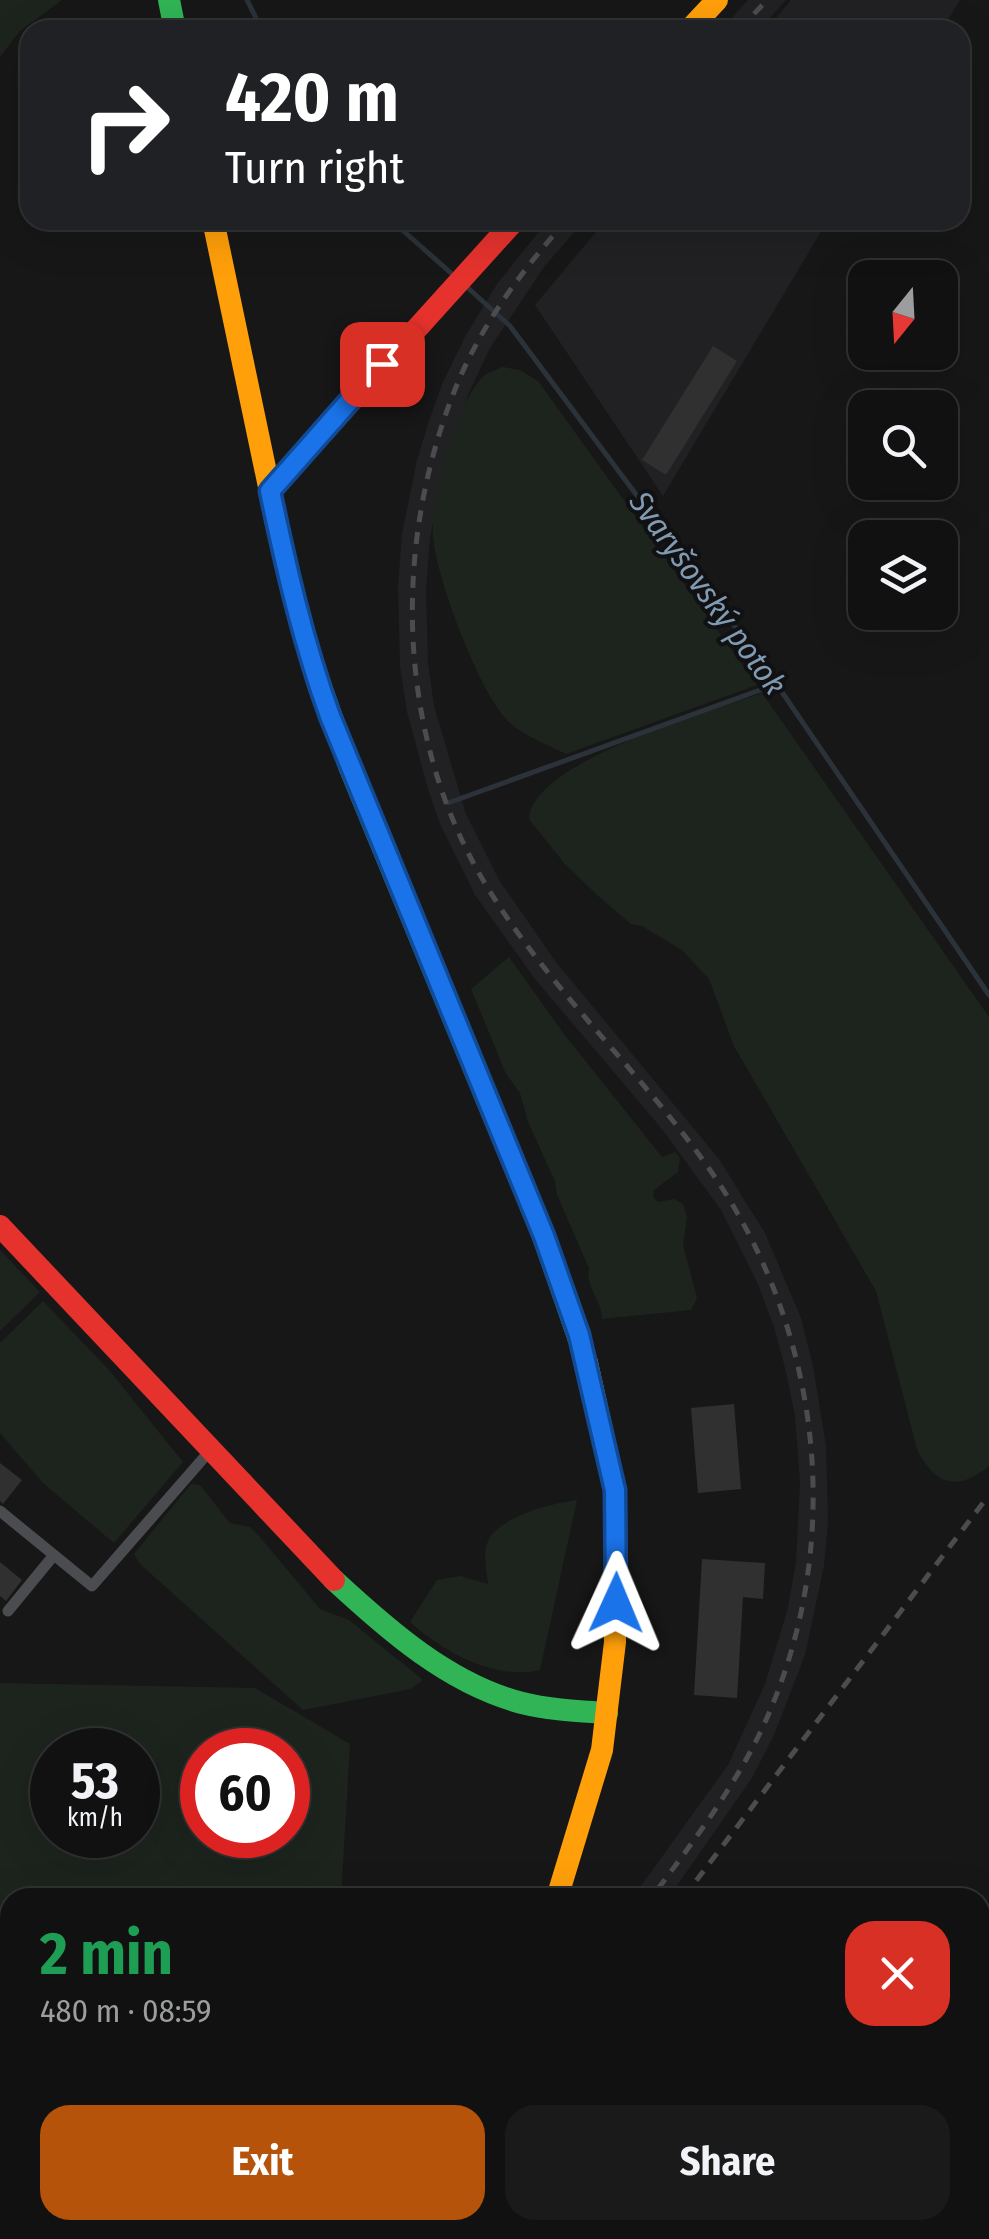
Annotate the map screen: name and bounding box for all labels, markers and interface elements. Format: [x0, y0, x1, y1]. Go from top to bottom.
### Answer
text: 420 m [225, 56, 399, 140]
icon: right [60, 60, 190, 190]
text: Turn right [225, 141, 404, 195]
north arrow [848, 260, 958, 370]
map controls [848, 260, 958, 630]
pin [340, 322, 425, 407]
icon: arrive [355, 337, 410, 392]
button: search [848, 390, 958, 500]
water label: Svaryšovský potok [621, 483, 795, 702]
button: layers [848, 520, 958, 630]
position arrow [564, 1551, 668, 1655]
speed limit sign: 60 [180, 1728, 310, 1858]
text: 53 [71, 1751, 119, 1811]
text: km/h [67, 1803, 123, 1833]
text: 2 min [40, 1918, 173, 1990]
button: close [845, 1921, 950, 2026]
text: 480 m · 08:59 [40, 1992, 211, 2030]
button: Exit [40, 2105, 485, 2220]
button: Share [505, 2105, 950, 2220]

